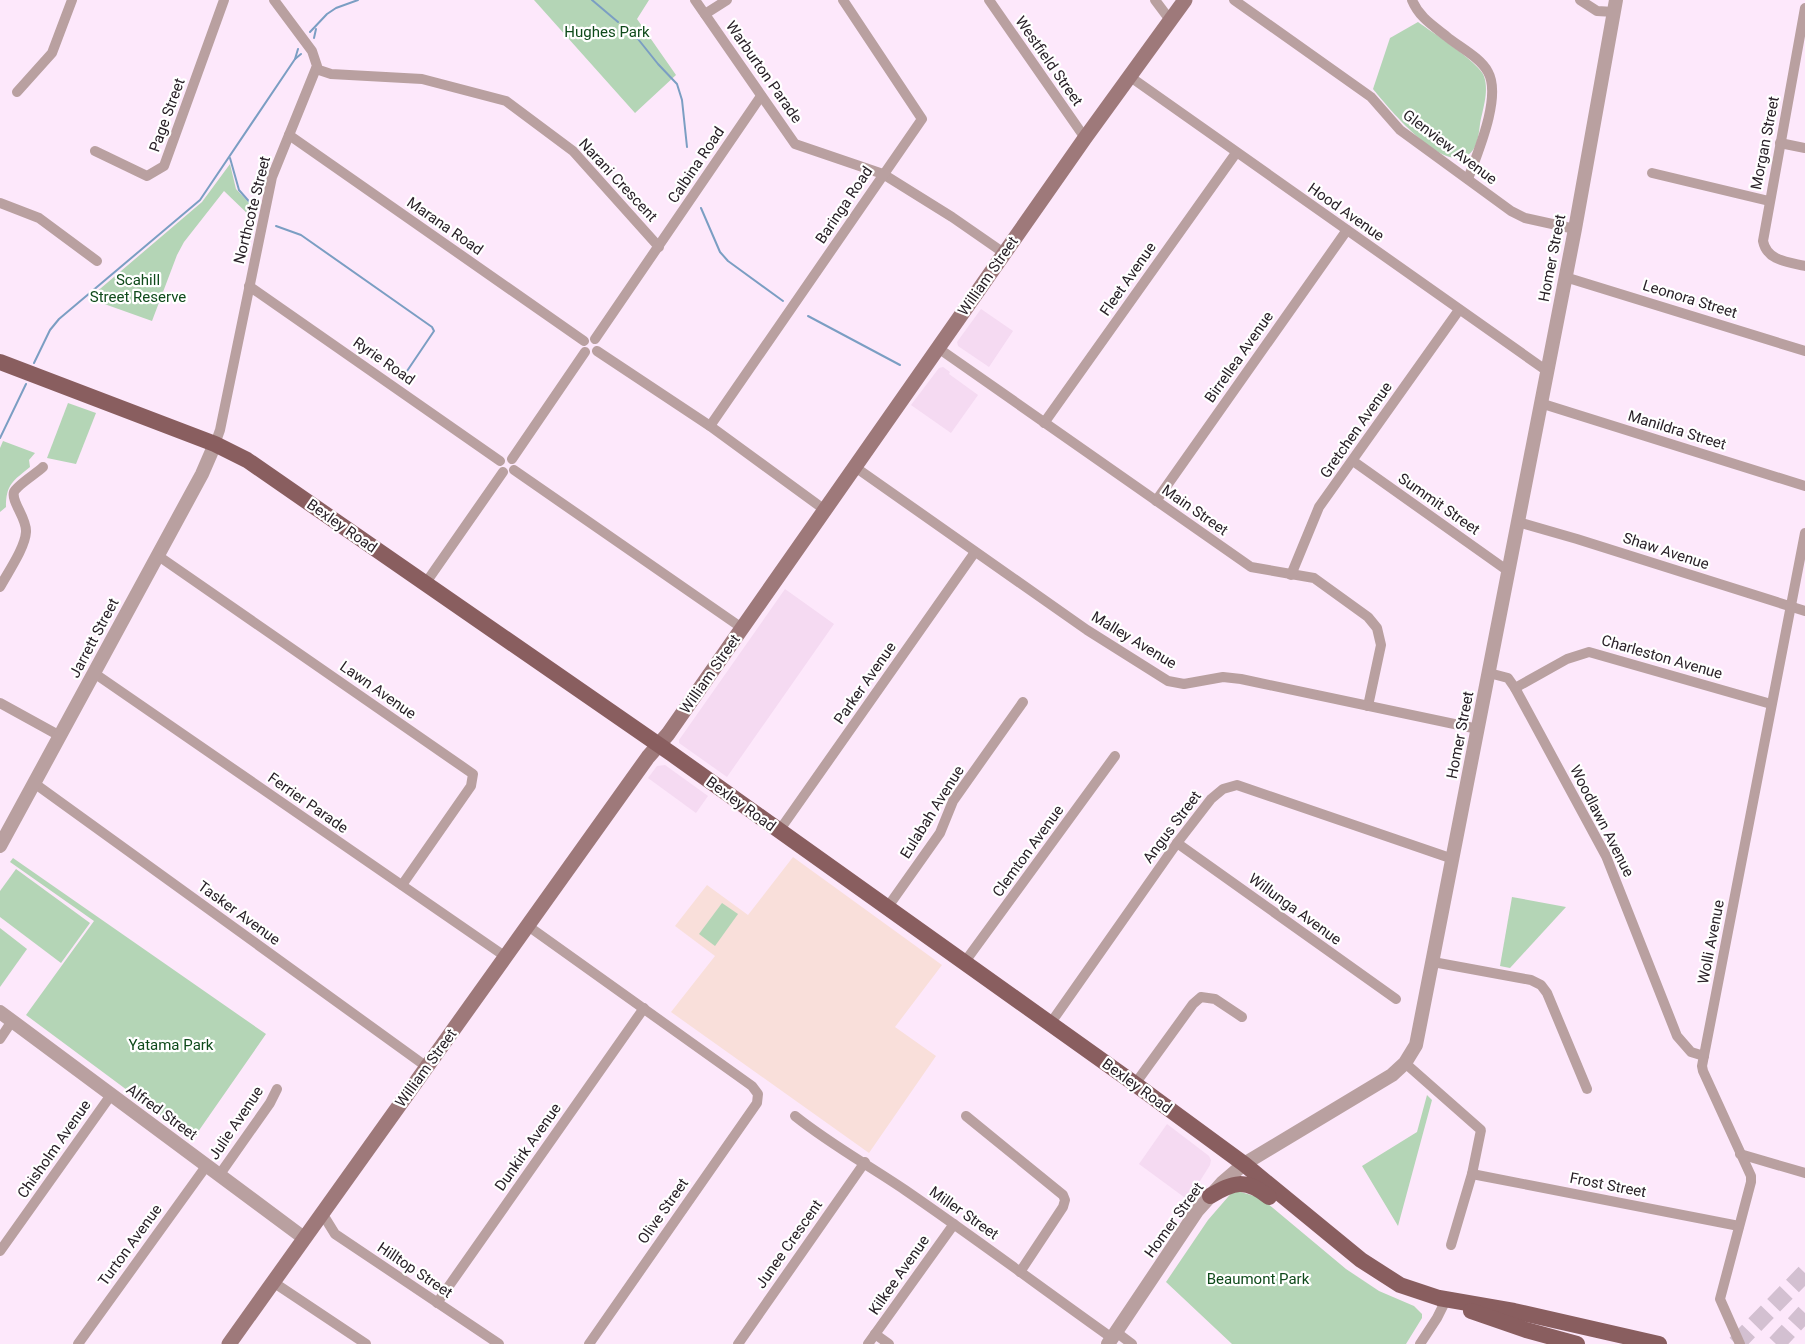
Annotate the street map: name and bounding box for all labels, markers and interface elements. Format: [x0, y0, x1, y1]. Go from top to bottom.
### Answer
street label: Westfield Street [1011, 13, 1087, 109]
street label: Warburton Parade [722, 17, 806, 127]
park label: Hughes Park [564, 23, 650, 41]
street label: Page Street [145, 76, 189, 154]
street label: Morgan Street [1747, 95, 1783, 191]
street label: Glenview Avenue [1399, 106, 1501, 188]
street label: Calbina Road [664, 123, 728, 207]
street label: Narani Crescent [575, 135, 661, 225]
street label: Northcote Street [230, 154, 274, 266]
street label: Baringa Road [812, 163, 876, 247]
street label: Hood Avenue [1304, 179, 1388, 245]
street label: Marana Road [403, 193, 487, 259]
street label: Homer Street [1535, 213, 1569, 303]
street label: William Street [954, 233, 1022, 319]
street label: Fleet Avenue [1096, 239, 1160, 319]
park label: Scahill Street Reserve [90, 271, 186, 306]
street label: Leonora Street [1641, 276, 1739, 322]
street label: Birrellea Avenue [1201, 308, 1277, 406]
street label: Ryrie Road [350, 333, 418, 389]
street label: Gretchen Avenue [1316, 378, 1396, 482]
street label: Manildra Street [1626, 407, 1728, 453]
street label: Summit Street [1395, 469, 1483, 539]
street label: Main Street [1159, 481, 1232, 539]
street label: Bexley Road [303, 495, 381, 557]
street label: Shaw Avenue [1621, 529, 1711, 573]
street label: Jarrett Street [66, 595, 123, 681]
street label: Malley Avenue [1088, 607, 1180, 673]
street label: William Street [676, 631, 744, 717]
street label: Charleston Avenue [1599, 631, 1725, 683]
street label: Parker Avenue [830, 639, 900, 727]
street label: Lawn Avenue [337, 657, 419, 723]
street label: Homer Street [1443, 690, 1477, 780]
street label: Eulabah Avenue [896, 762, 968, 862]
street label: Woodlawn Avenue [1566, 762, 1638, 880]
street label: Ferrier Parade [265, 769, 352, 837]
street label: Bexley Road [703, 773, 779, 835]
street label: Angus Street [1139, 787, 1205, 867]
street label: Clemton Avenue [989, 802, 1067, 900]
street label: Willunga Avenue [1245, 869, 1345, 949]
street label: Tasker Avenue [194, 877, 284, 949]
street label: Wolli Avenue [1694, 898, 1728, 986]
street label: William Street [392, 1025, 461, 1111]
park label: Yatama Park [129, 1036, 214, 1054]
street label: Bexley Road [1099, 1055, 1175, 1117]
street label: Alfred Street [123, 1080, 201, 1144]
street label: Julie Avenue [205, 1083, 267, 1163]
street label: Chisholm Avenue [13, 1096, 95, 1202]
street label: Dunkirk Avenue [491, 1100, 565, 1194]
street label: Frost Street [1568, 1169, 1648, 1201]
street label: Olive Street [634, 1175, 692, 1247]
street label: Homer Street [1141, 1179, 1207, 1261]
street label: Miller Street [926, 1183, 1002, 1243]
street label: Junee Crescent [752, 1196, 826, 1292]
street label: Turton Avenue [94, 1201, 166, 1289]
street label: Kilkee Avenue [865, 1232, 933, 1318]
street label: Hilltop Street [374, 1238, 456, 1302]
park label: Beaumont Park [1207, 1270, 1310, 1288]

